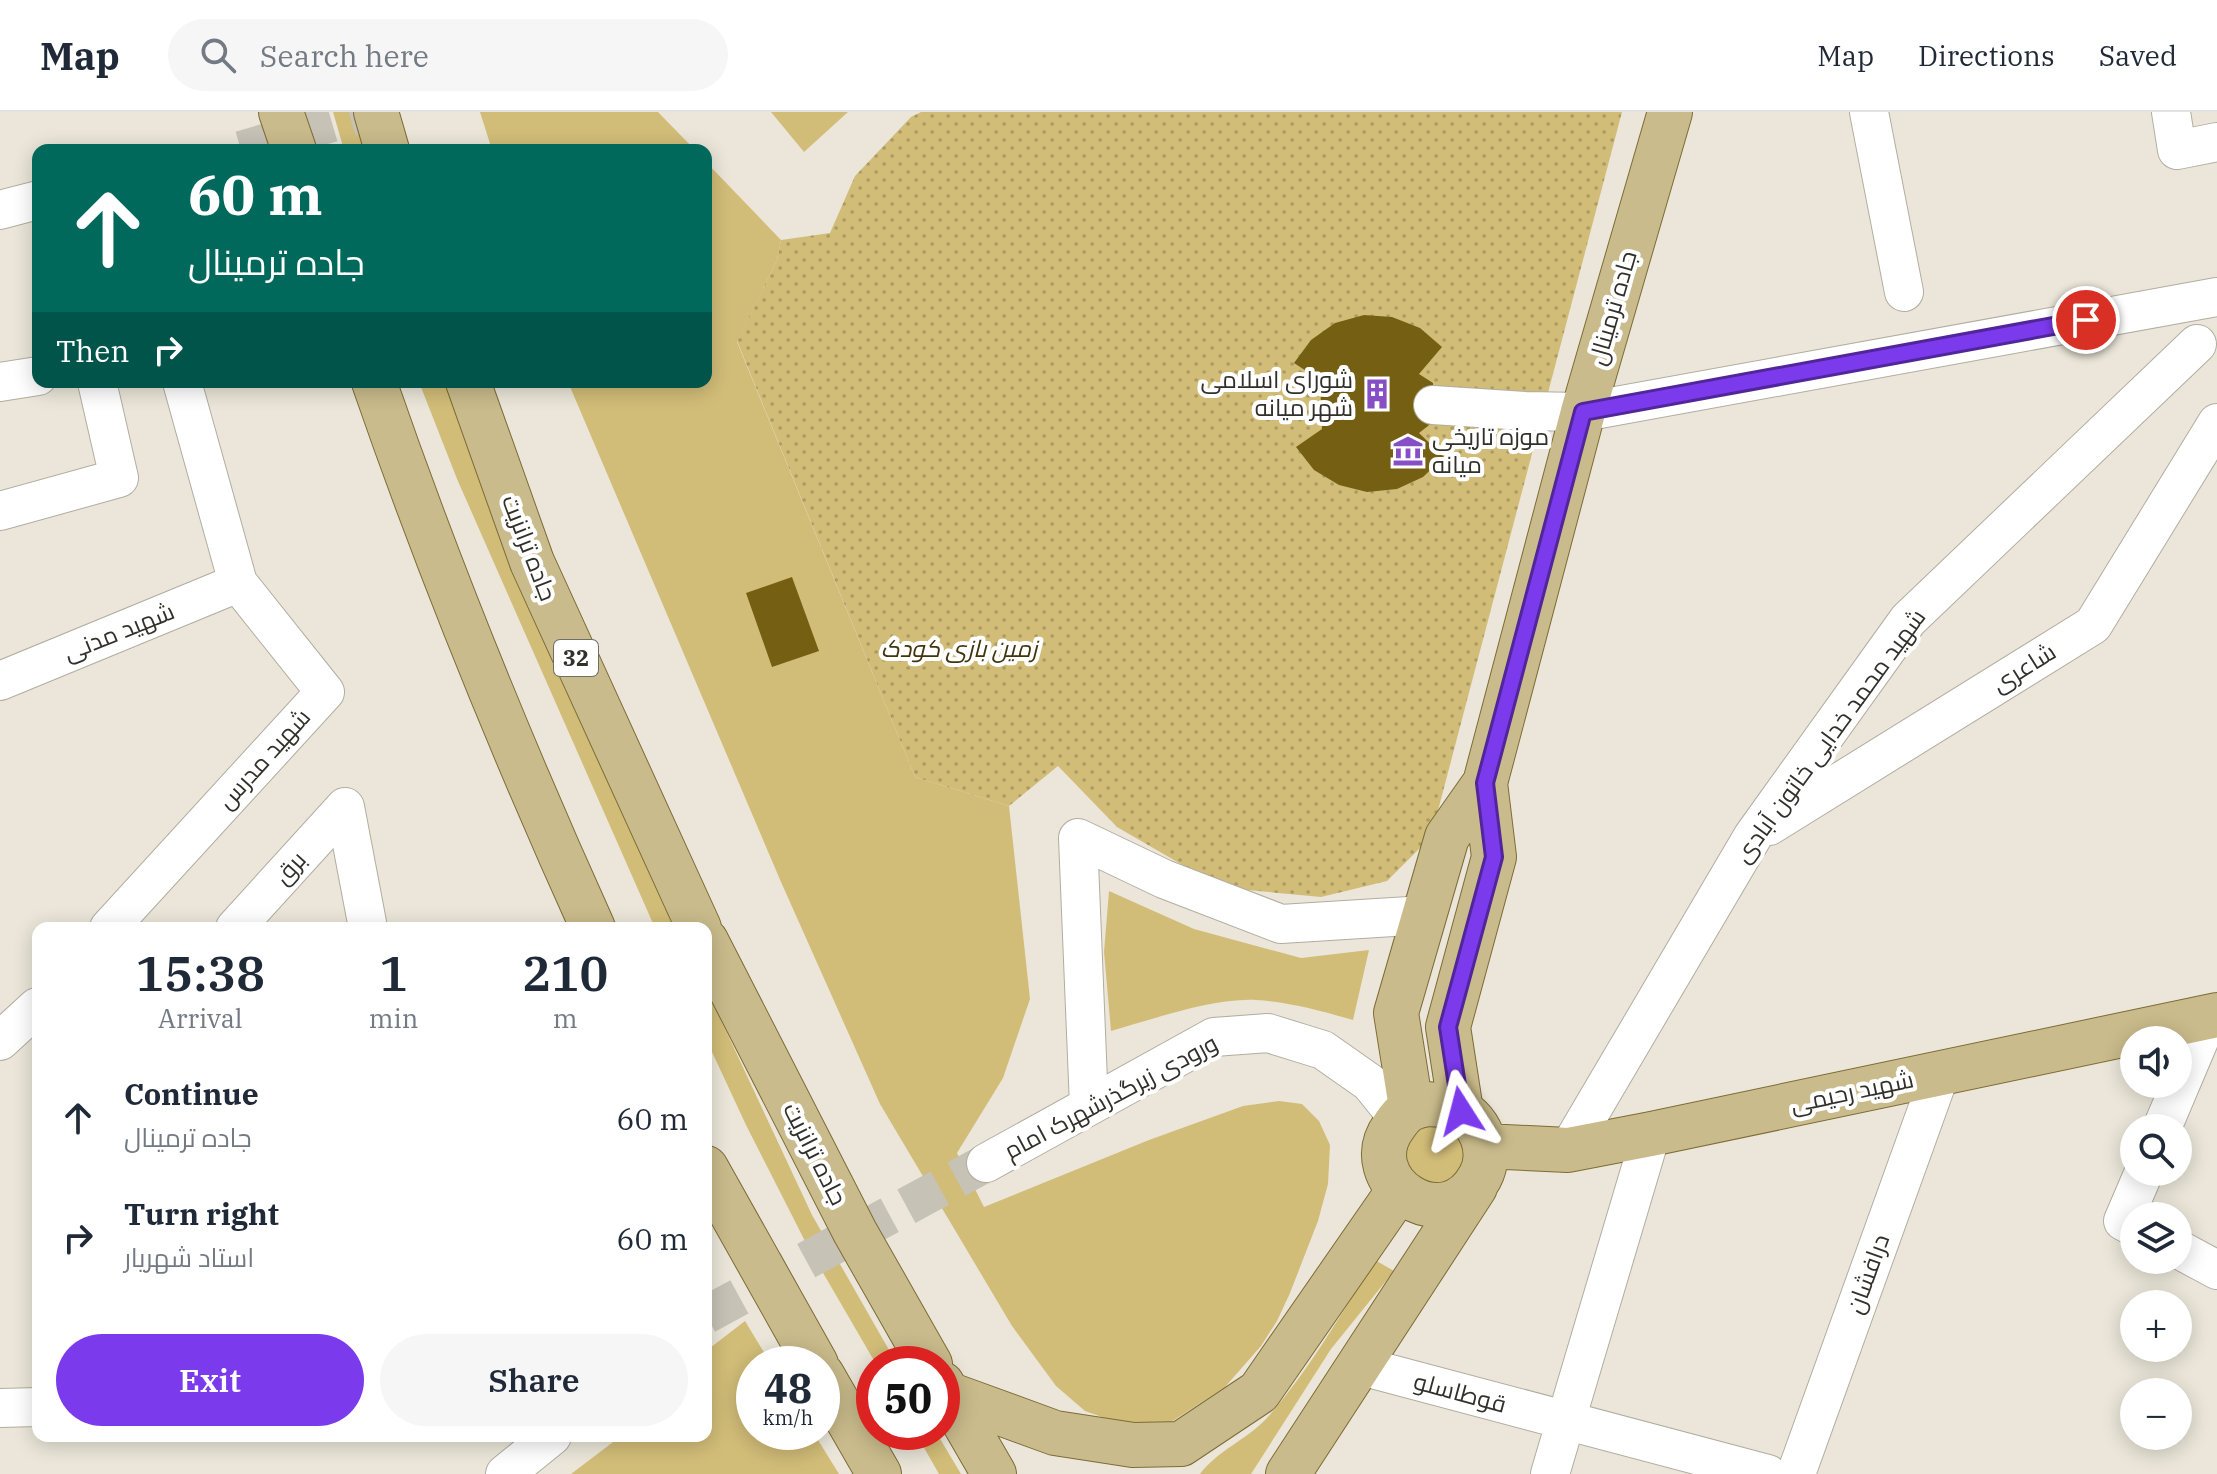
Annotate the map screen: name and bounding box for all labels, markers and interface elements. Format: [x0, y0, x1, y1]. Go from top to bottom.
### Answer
search box [168, 19, 728, 91]
text: Map [40, 31, 120, 80]
icon: search [196, 33, 240, 77]
text: Search here [260, 36, 429, 75]
text: Map [1817, 37, 1874, 74]
text: Directions [1918, 37, 2055, 74]
text: Saved [2099, 37, 2177, 74]
text: 60 m [188, 158, 323, 230]
icon: ahead [56, 176, 160, 280]
text: جاده ترمینال [188, 238, 365, 285]
street label: جاده ترمینال [1580, 247, 1644, 369]
pin [2052, 286, 2120, 354]
icon: arrive [2064, 298, 2108, 342]
icon: right [146, 328, 190, 372]
text: Then [56, 331, 130, 370]
place label: شورای اسلامی شهر میانه [1200, 363, 1353, 423]
building icon: شورای اسلامی شهر میانه [1360, 377, 1394, 411]
place label: موزه تاریخی میانه [1432, 420, 1549, 480]
museum icon: موزه تاریخی میانه [1391, 434, 1425, 468]
street label: جاده ترانزیت [495, 490, 565, 605]
street label: شهید مدنی [58, 594, 179, 668]
street label: شهید محمد خدایی خاتون آبادی [1726, 602, 1932, 869]
park label: زمین بازی کودک [881, 632, 1040, 664]
street label: شاعری [1985, 635, 2062, 699]
road number: 32 [554, 640, 598, 676]
street label: شهید مدرس [210, 701, 317, 815]
street label: برق [266, 844, 313, 891]
text: 15:38 [136, 942, 265, 1004]
text: 1 [379, 942, 408, 1004]
text: 210 [522, 942, 608, 1004]
text: Arrival [158, 1001, 243, 1035]
text: min [369, 1001, 418, 1035]
text: m [553, 1001, 578, 1035]
street label: ورودی زیرگذرشهرک امام [998, 1026, 1223, 1167]
map controls [2120, 1026, 2192, 1450]
button: sound [2120, 1026, 2192, 1098]
street label: شهید رحیمی [1787, 1062, 1916, 1120]
position arrow [1419, 1069, 1503, 1153]
text: Continue [124, 1074, 259, 1113]
icon: ahead [56, 1096, 100, 1140]
street label: جاده ترانزیت [776, 1097, 855, 1210]
text: 60 m [616, 1099, 688, 1138]
button: search [2120, 1114, 2192, 1186]
text: جاده ترمینال [124, 1120, 252, 1154]
text: Turn right [124, 1194, 279, 1233]
button: layers [2120, 1202, 2192, 1274]
icon: right [56, 1216, 100, 1260]
text: 60 m [616, 1219, 688, 1258]
street label: درافشان [1838, 1229, 1896, 1318]
text: استاد شهریار [124, 1240, 254, 1274]
button: + [2120, 1290, 2192, 1362]
button: Exit [56, 1334, 364, 1426]
button: Share [380, 1334, 688, 1426]
speed limit sign: 50 [856, 1346, 960, 1450]
text: 48 [764, 1362, 812, 1414]
street label: قوطاسلو [1411, 1364, 1510, 1420]
button: − [2120, 1378, 2192, 1450]
text: km/h [763, 1404, 813, 1431]

